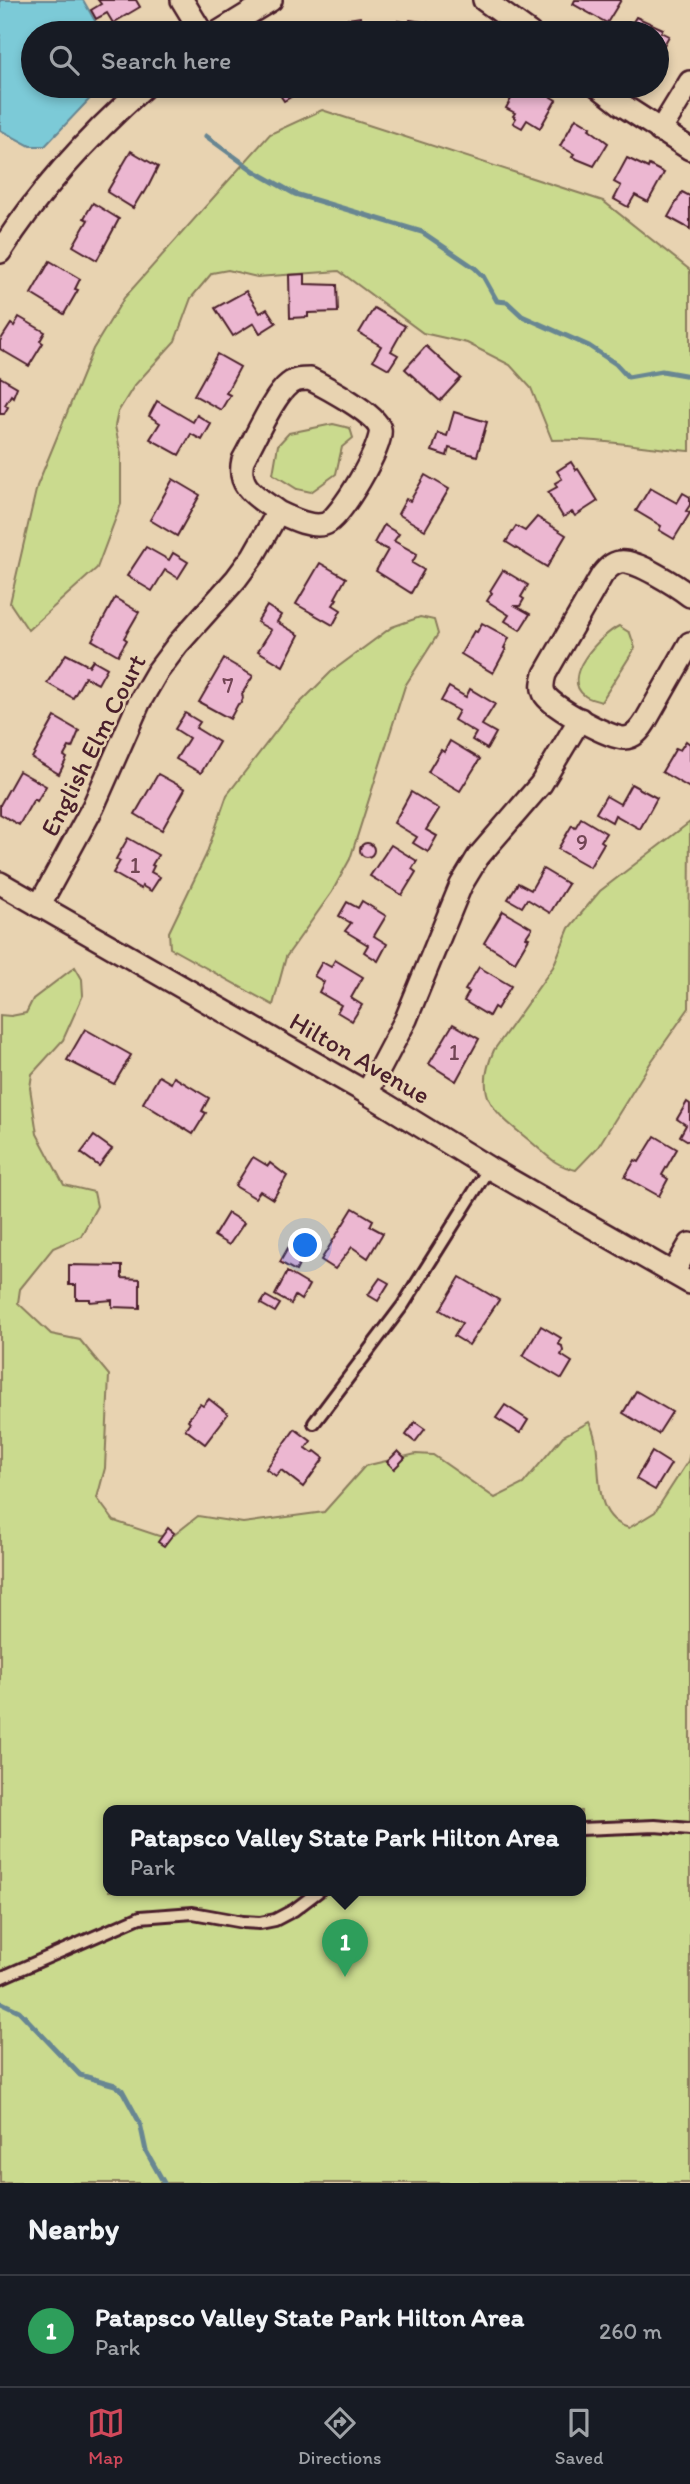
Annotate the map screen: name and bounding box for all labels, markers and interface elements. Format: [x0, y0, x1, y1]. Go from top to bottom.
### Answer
search box [21, 21, 669, 98]
icon: search [45, 41, 83, 79]
text: Search here [101, 44, 231, 76]
street label: English Elm Court [33, 648, 153, 841]
house number: 7 [222, 671, 234, 699]
house number: 9 [576, 828, 588, 856]
house number: 1 [130, 851, 141, 879]
street label: Hilton Avenue [284, 1005, 436, 1111]
house number: 1 [449, 1038, 460, 1066]
your location [288, 1228, 322, 1262]
popup [103, 1805, 586, 1896]
text: Patapsco Valley State Park Hilton Area [130, 1821, 559, 1853]
text: Park [130, 1853, 175, 1881]
pin: 1 [322, 1919, 368, 1977]
text: Nearby [28, 2210, 119, 2247]
text: Patapsco Valley State Park Hilton Area [95, 2301, 524, 2333]
text: 1 [46, 2317, 56, 2345]
text: 260 m [599, 2317, 662, 2345]
text: Park [95, 2333, 140, 2361]
tab: Map [87, 2404, 125, 2469]
tab: Directions [298, 2404, 382, 2469]
tab: Saved [555, 2404, 603, 2469]

